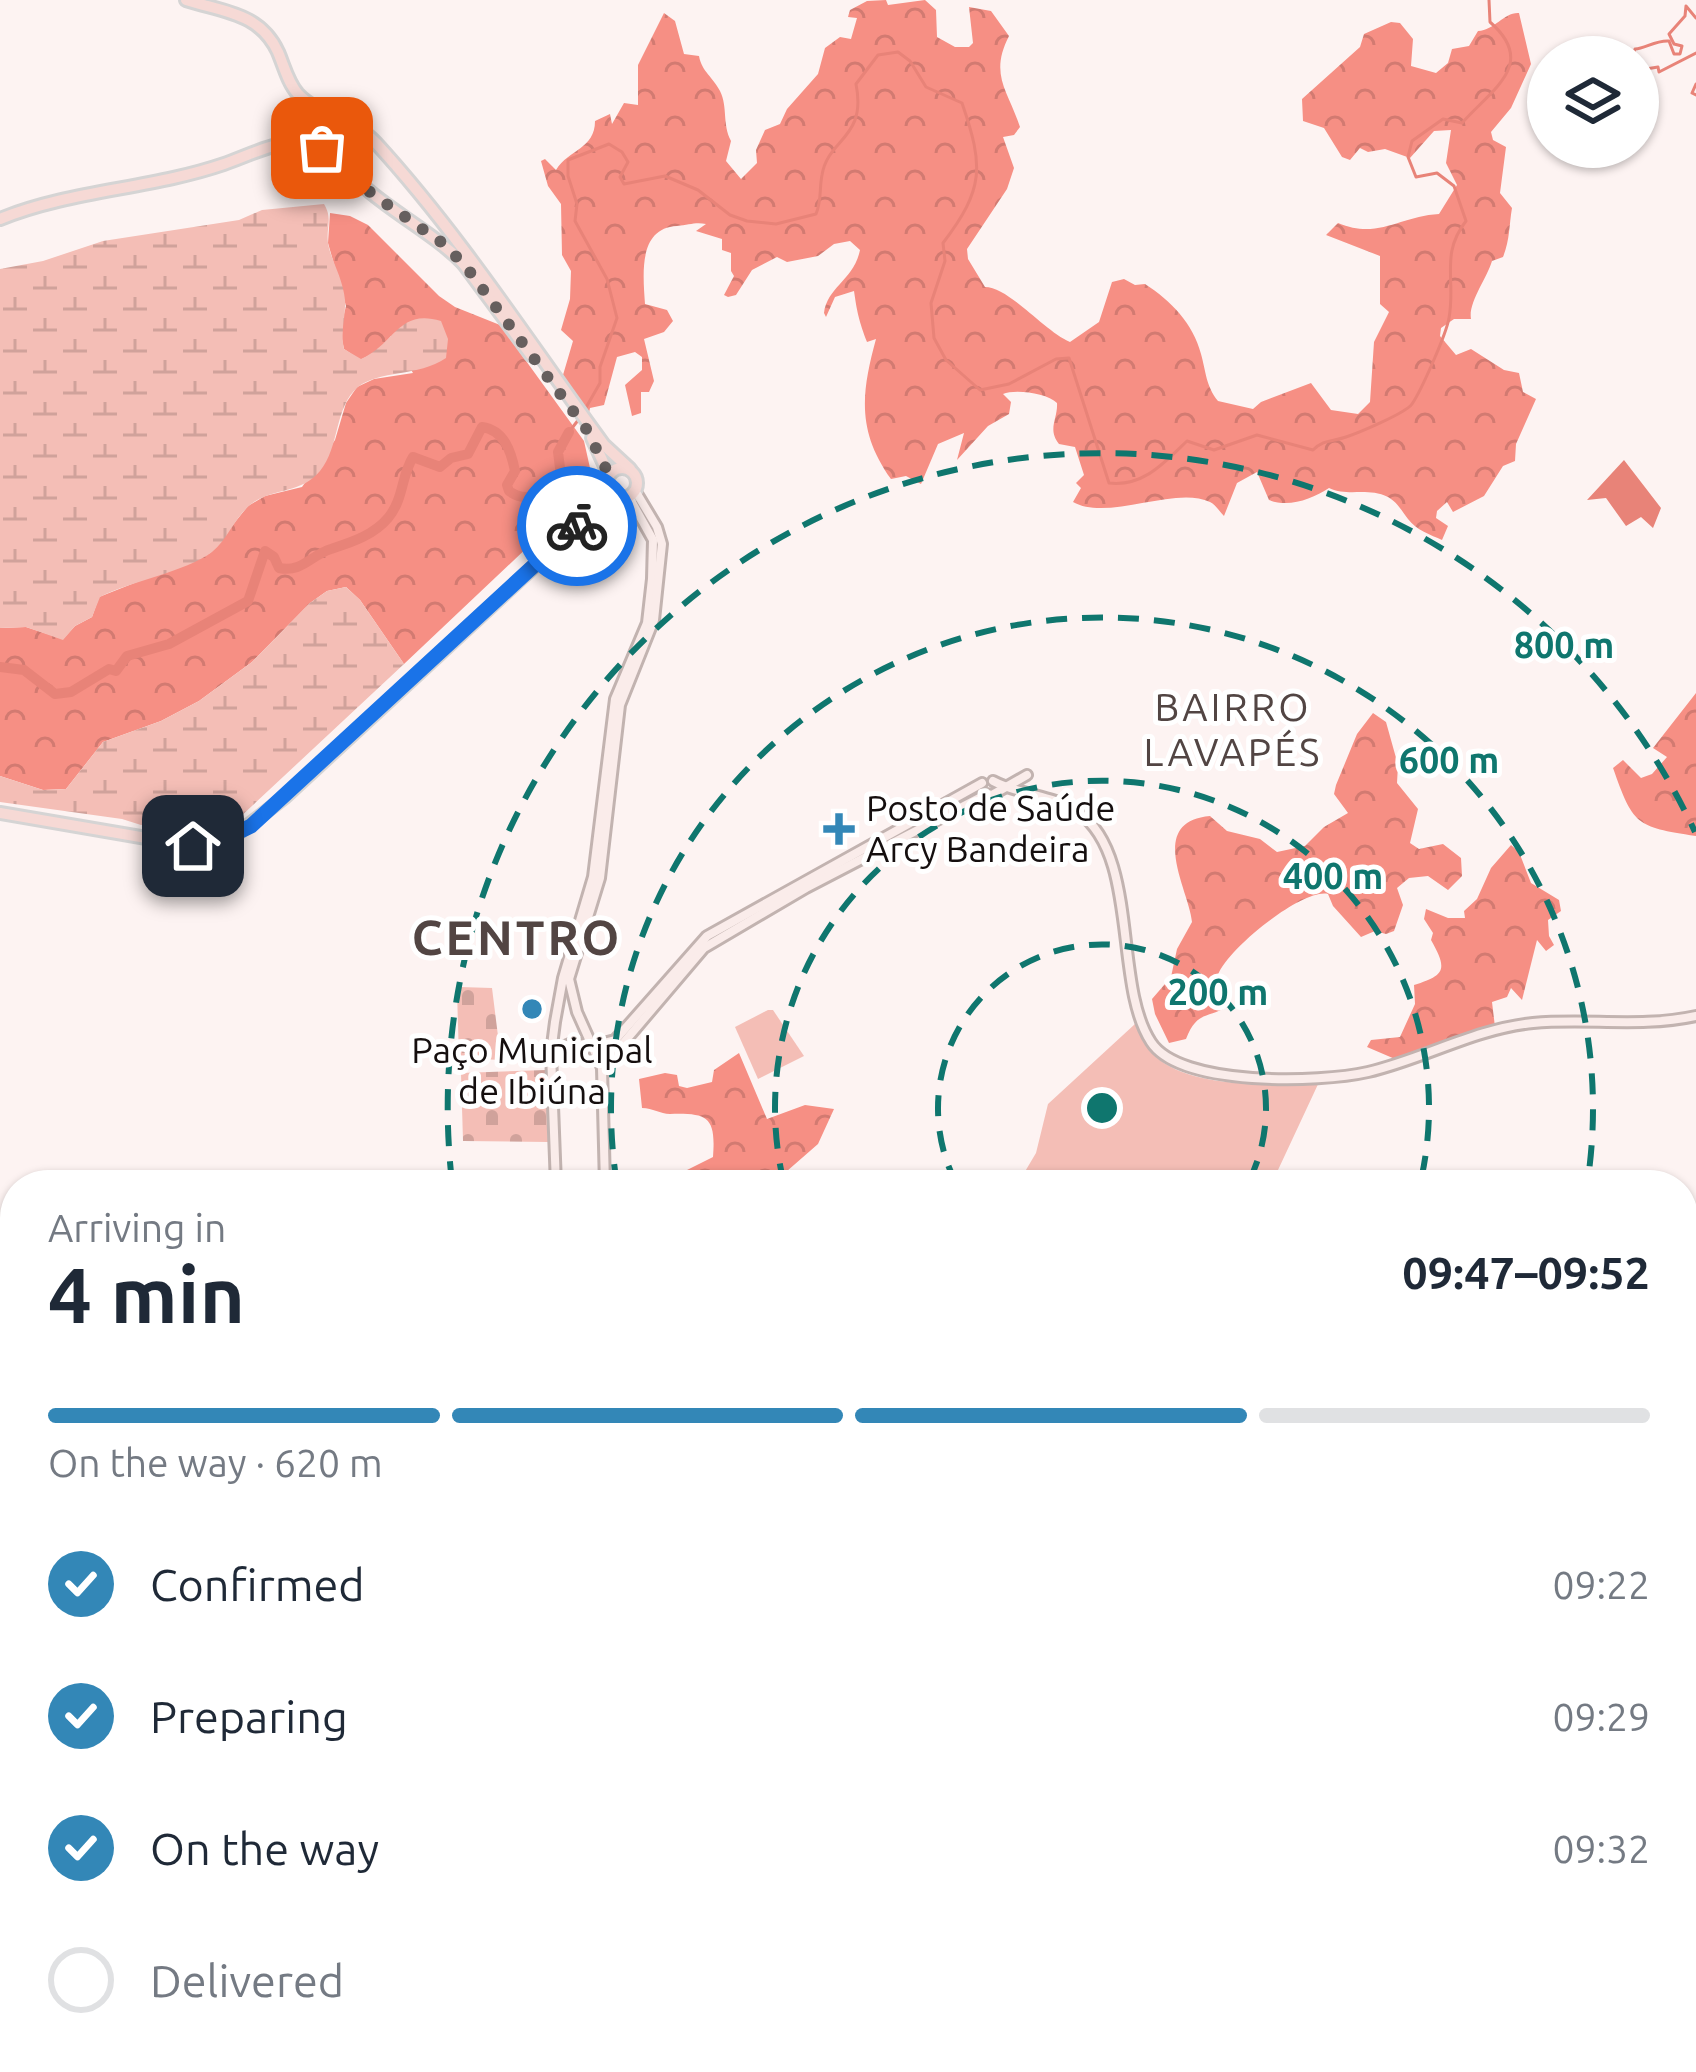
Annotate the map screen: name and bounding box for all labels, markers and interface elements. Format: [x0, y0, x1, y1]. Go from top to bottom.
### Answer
map controls [1527, 36, 1659, 168]
button: layers [1527, 36, 1659, 168]
pin [271, 97, 373, 199]
icon: bag [289, 115, 355, 181]
courier [517, 466, 637, 586]
icon: bike [544, 493, 610, 559]
text: 800 m [1514, 624, 1614, 665]
district label: BAIRRO LAVAPÉS [1144, 685, 1323, 773]
text: 600 m [1399, 739, 1499, 780]
place label: Posto de Saúde Arcy Bandeira [866, 787, 1115, 869]
pin [142, 795, 244, 897]
icon: home [160, 813, 226, 879]
marker: Posto de Saúde Arcy Bandeira [823, 813, 855, 845]
text: 400 m [1283, 855, 1383, 896]
district label: CENTRO [412, 910, 622, 964]
text: 200 m [1168, 971, 1268, 1012]
marker: Paço Municipal de Ibiúna [519, 996, 545, 1022]
place label: Paço Municipal de Ibiúna [411, 1029, 653, 1111]
centre of rings [1081, 1087, 1123, 1129]
text: Arriving in [48, 1206, 226, 1249]
text: 09:47–09:52 [1402, 1247, 1650, 1298]
text: 4 min [48, 1250, 245, 1338]
text: On the way · 620 m [48, 1441, 383, 1484]
icon: check [48, 1551, 114, 1617]
text: Confirmed [150, 1559, 365, 1610]
text: 09:22 [1552, 1563, 1650, 1606]
icon: check [48, 1683, 114, 1749]
text: Preparing [150, 1691, 348, 1742]
text: 09:29 [1552, 1695, 1650, 1738]
icon: check [48, 1815, 114, 1881]
text: On the way [150, 1823, 379, 1874]
text: 09:32 [1552, 1827, 1650, 1870]
text: Delivered [150, 1955, 344, 2006]

